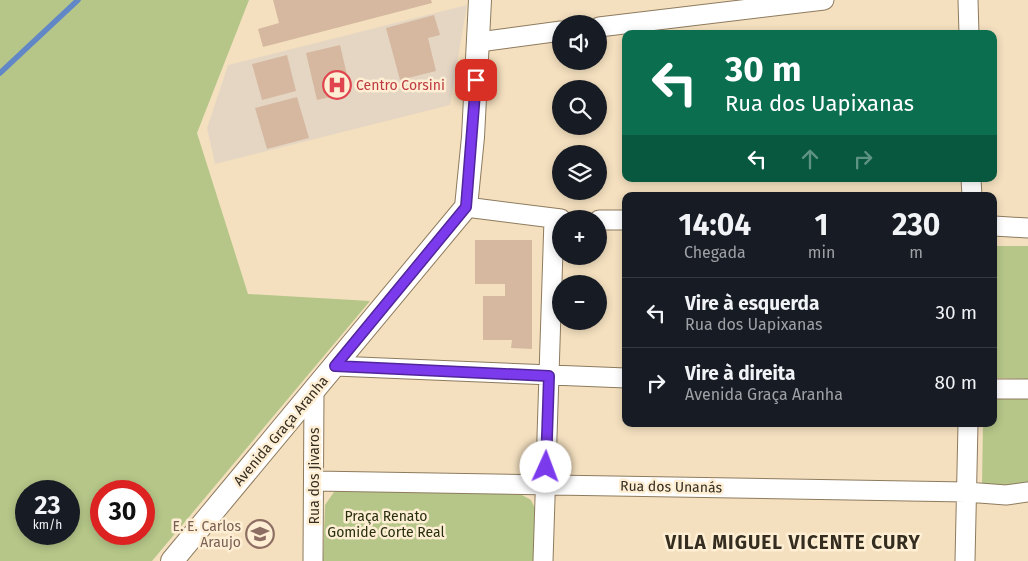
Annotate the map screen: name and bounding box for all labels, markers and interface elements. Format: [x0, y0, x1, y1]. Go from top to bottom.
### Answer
map controls [552, 15, 607, 330]
button: sound [552, 15, 607, 70]
text: 30 m [725, 48, 802, 90]
icon: left [642, 50, 707, 115]
pin [455, 59, 497, 101]
icon: arrive [462, 66, 490, 94]
hospital icon: Centro Corsini [322, 70, 352, 100]
place label: Centro Corsini [356, 77, 445, 94]
button: search [552, 80, 607, 135]
text: Rua dos Uapixanas [725, 90, 914, 117]
button: layers [552, 145, 607, 200]
icon: left [743, 145, 771, 173]
icon: ahead [796, 145, 824, 173]
icon: right [849, 145, 877, 173]
text: 14:04 [679, 207, 751, 243]
text: 1 [815, 207, 828, 243]
text: 230 [892, 207, 940, 243]
button: + [552, 210, 607, 265]
text: Chegada [684, 243, 746, 262]
text: min [808, 243, 835, 262]
text: m [909, 243, 923, 262]
button: − [552, 275, 607, 330]
text: Vire à esquerda [685, 292, 819, 315]
icon: left [642, 299, 670, 327]
text: 30 m [936, 301, 977, 324]
text: Rua dos Uapixanas [685, 315, 822, 334]
text: Vire à direita [685, 362, 795, 385]
icon: right [642, 369, 670, 397]
text: 80 m [935, 371, 977, 394]
street label: Avenida Graça Aranha [230, 373, 332, 489]
text: Avenida Graça Aranha [685, 385, 843, 404]
street label: Rua dos Jivaros [306, 427, 323, 524]
position arrow [519, 440, 571, 492]
street label: Rua dos Unanás [620, 478, 723, 496]
speed limit sign: 30 [90, 480, 155, 545]
text: 23 [35, 491, 60, 521]
park label: Praça Renato Gomide Corte Real [327, 508, 445, 541]
text: km/h [33, 518, 62, 532]
place label: E. E. Carlos Araujo [172, 518, 241, 551]
school or university icon: E. E. Carlos Araujo [245, 519, 275, 549]
district label: VILA MIGUEL VICENTE CURY [664, 531, 921, 554]

